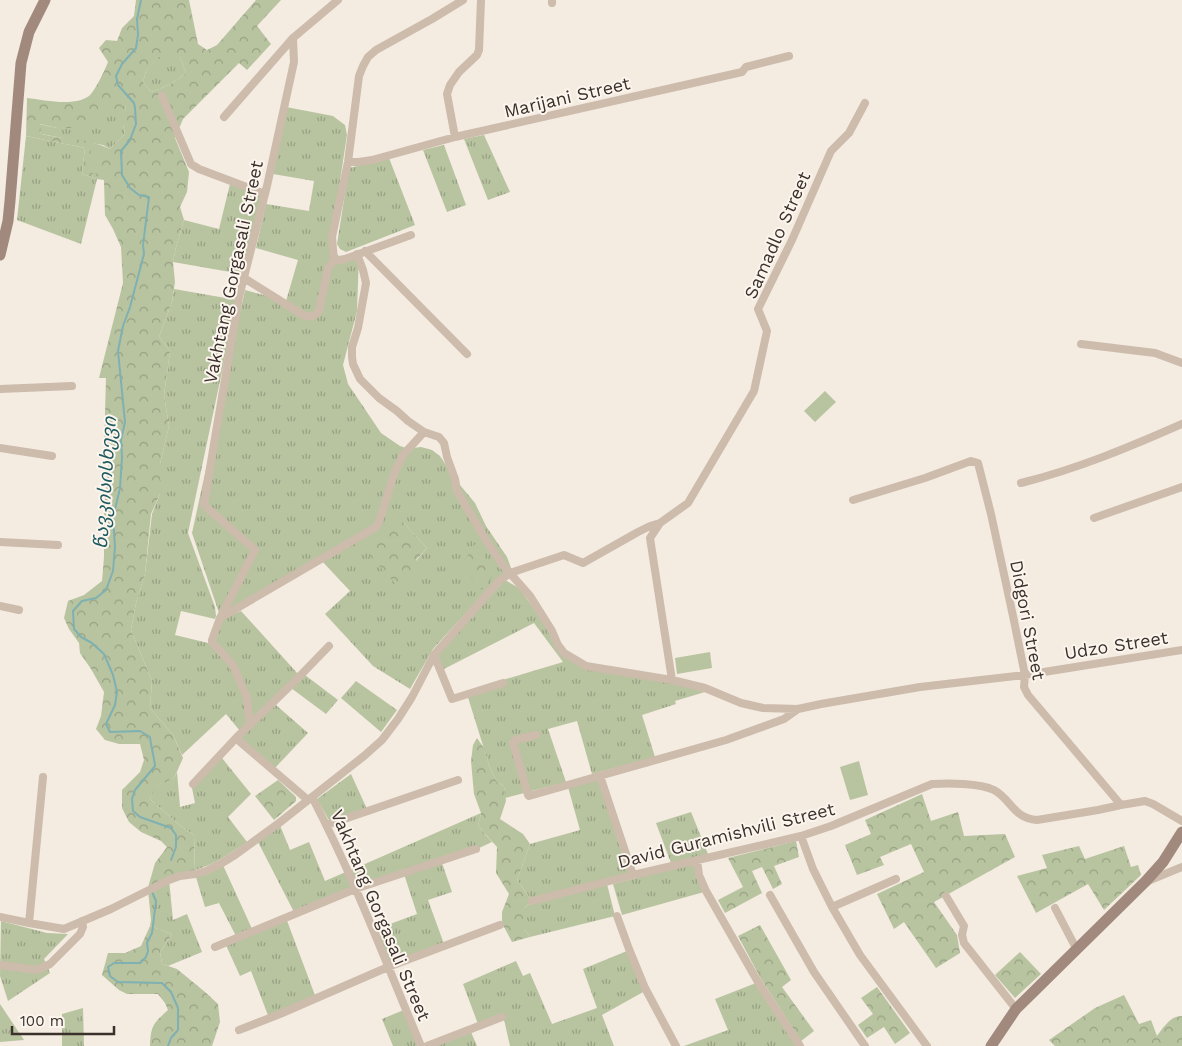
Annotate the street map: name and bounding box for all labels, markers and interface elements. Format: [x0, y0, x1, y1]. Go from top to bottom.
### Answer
street label: Marijani Street [502, 72, 633, 122]
street label: Vakhtang Gorgasali Street [199, 158, 267, 385]
street label: Samadlo Street [740, 168, 815, 302]
water label: წავკისისხევი [89, 415, 121, 550]
street label: Didgori Street [1006, 558, 1050, 682]
street label: Udzo Street [1063, 626, 1170, 664]
street label: David Guramishvili Street [615, 798, 837, 872]
street label: Vakhtang Gorgasali Street [327, 806, 435, 1024]
scale bar [12, 1004, 115, 1036]
text: 100 m [20, 1012, 64, 1030]

